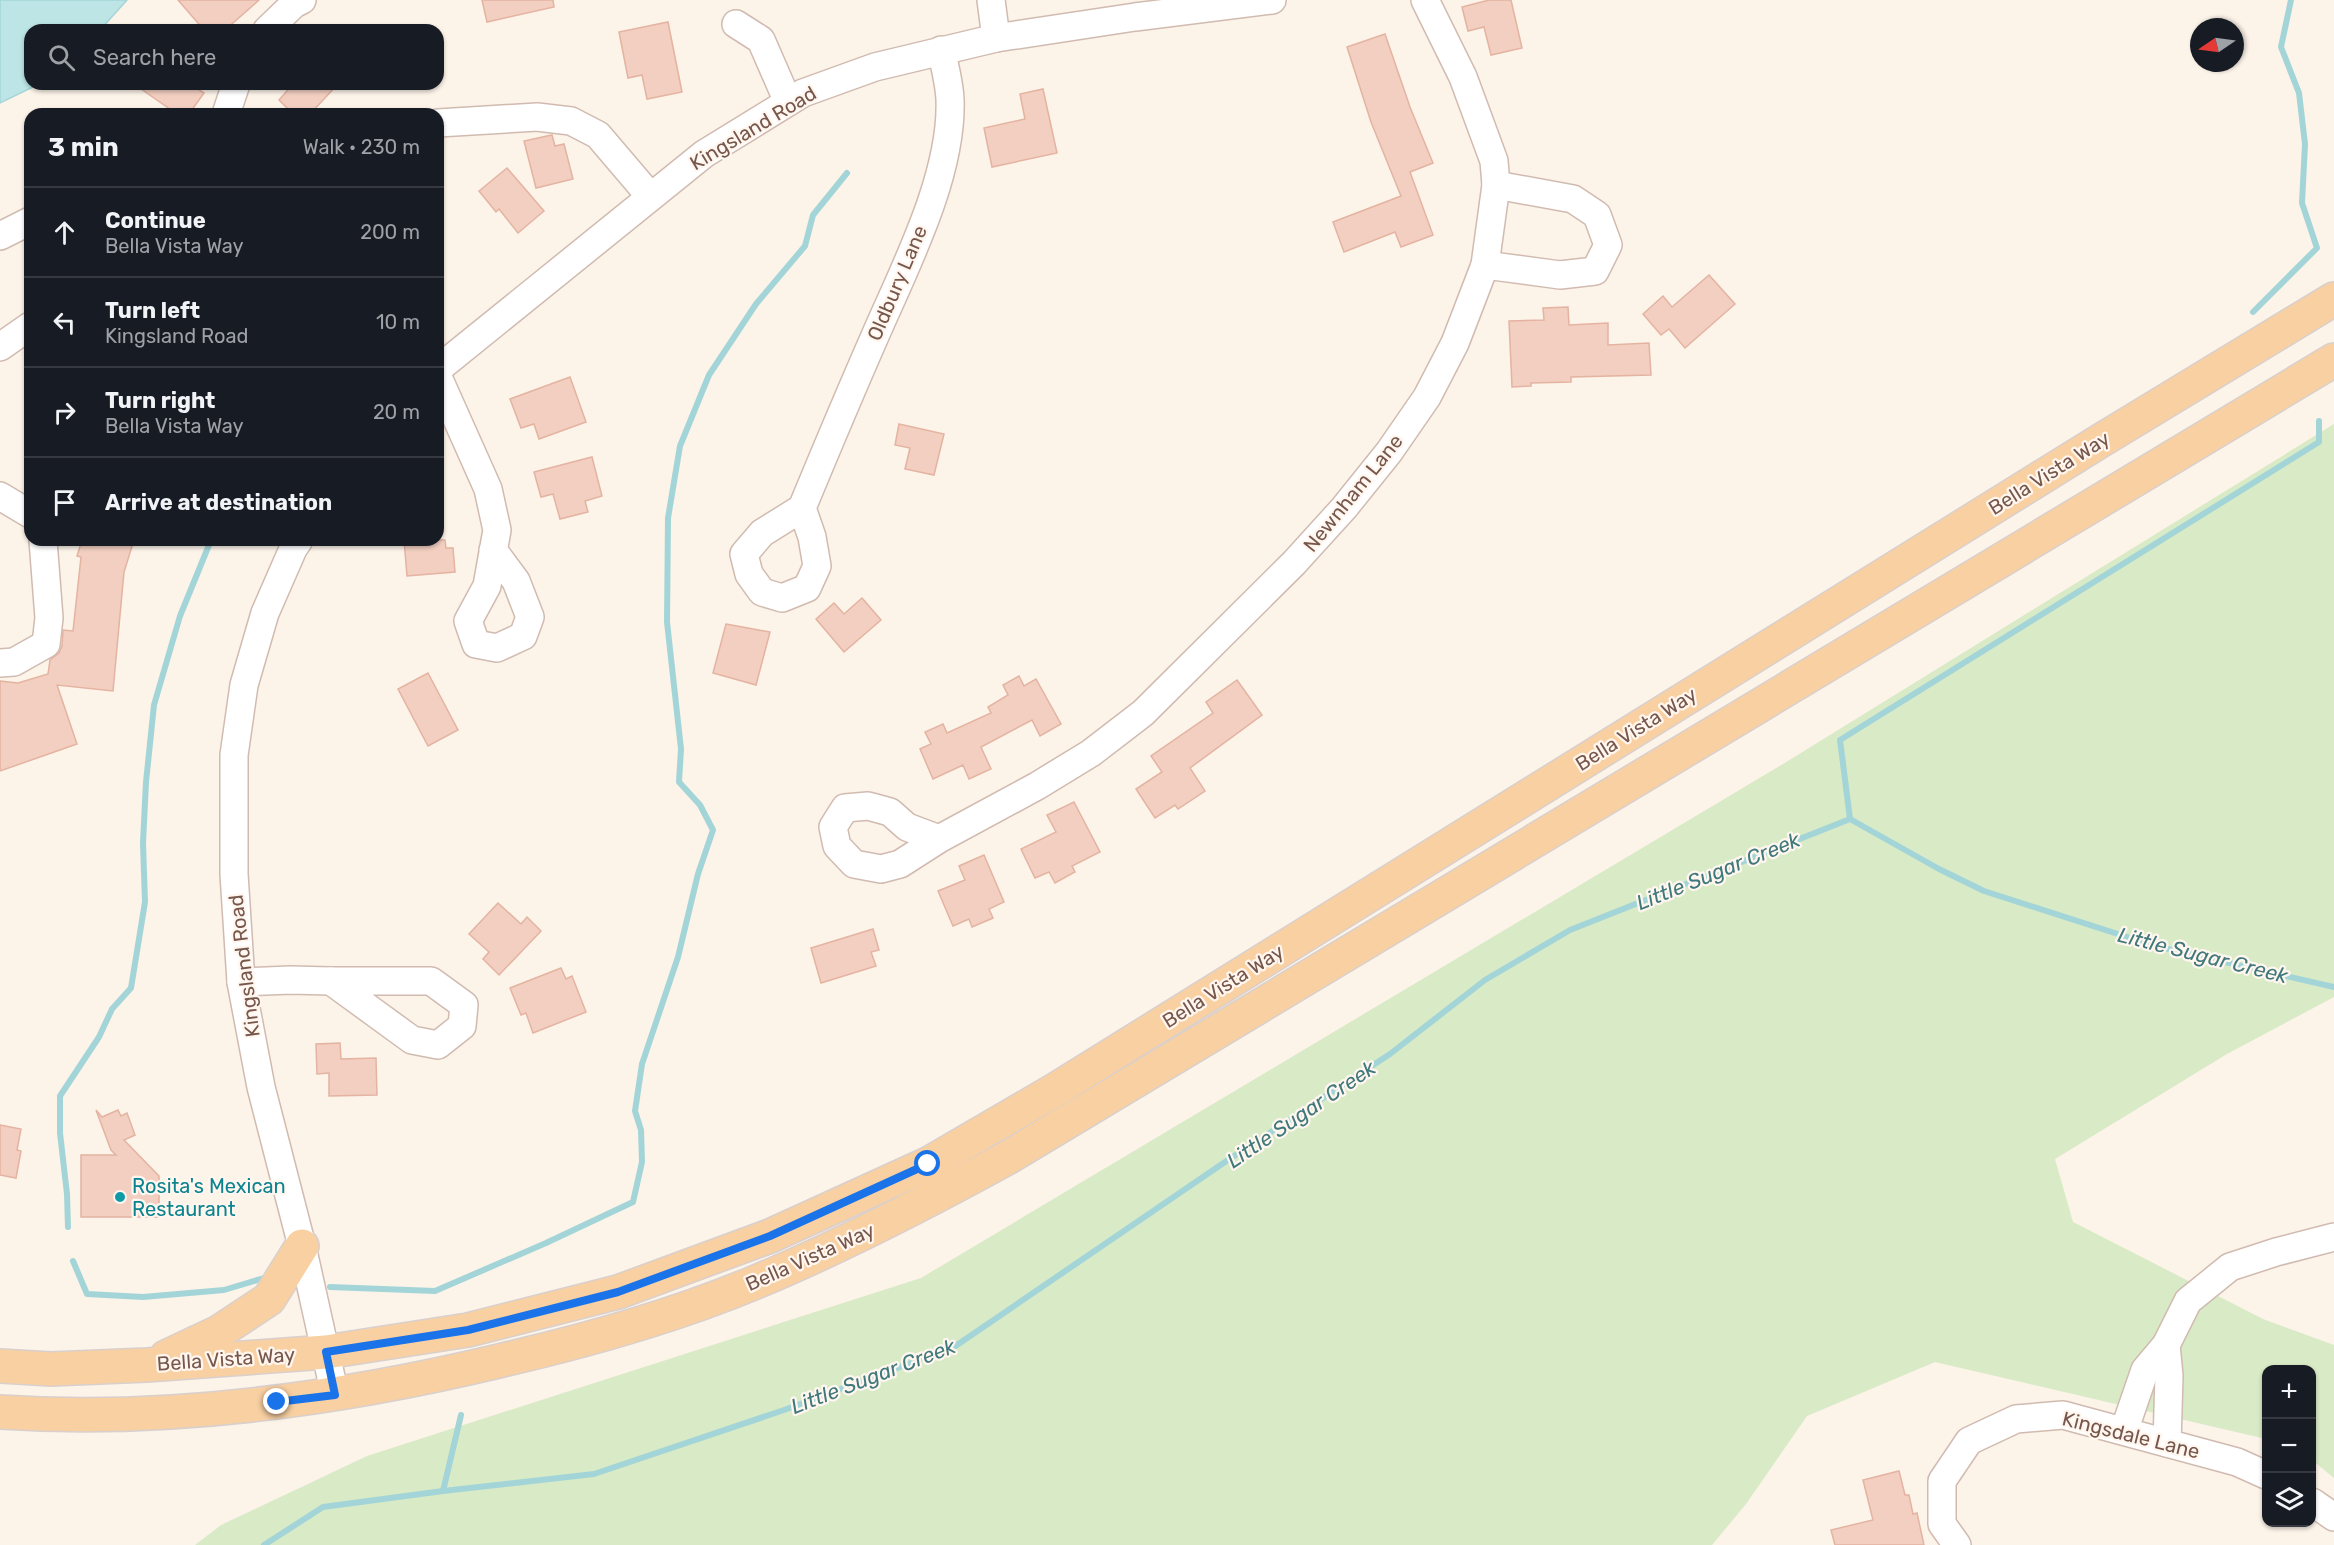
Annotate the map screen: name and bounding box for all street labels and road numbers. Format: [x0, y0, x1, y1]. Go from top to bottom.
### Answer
street label: Kingsland Road [685, 81, 821, 175]
street label: Oldbury Lane [862, 222, 932, 344]
street label: Bella Vista Way [1984, 426, 2114, 520]
street label: Newnham Lane [1298, 429, 1408, 557]
street label: Bella Vista Way [1571, 682, 1701, 776]
street label: Kingsland Road [223, 893, 265, 1039]
street label: Bella Vista Way [1158, 939, 1288, 1033]
street label: Bella Vista Way [742, 1218, 878, 1296]
street label: Bella Vista Way [156, 1342, 296, 1376]
street label: Kingsdale Lane [2060, 1406, 2202, 1464]

